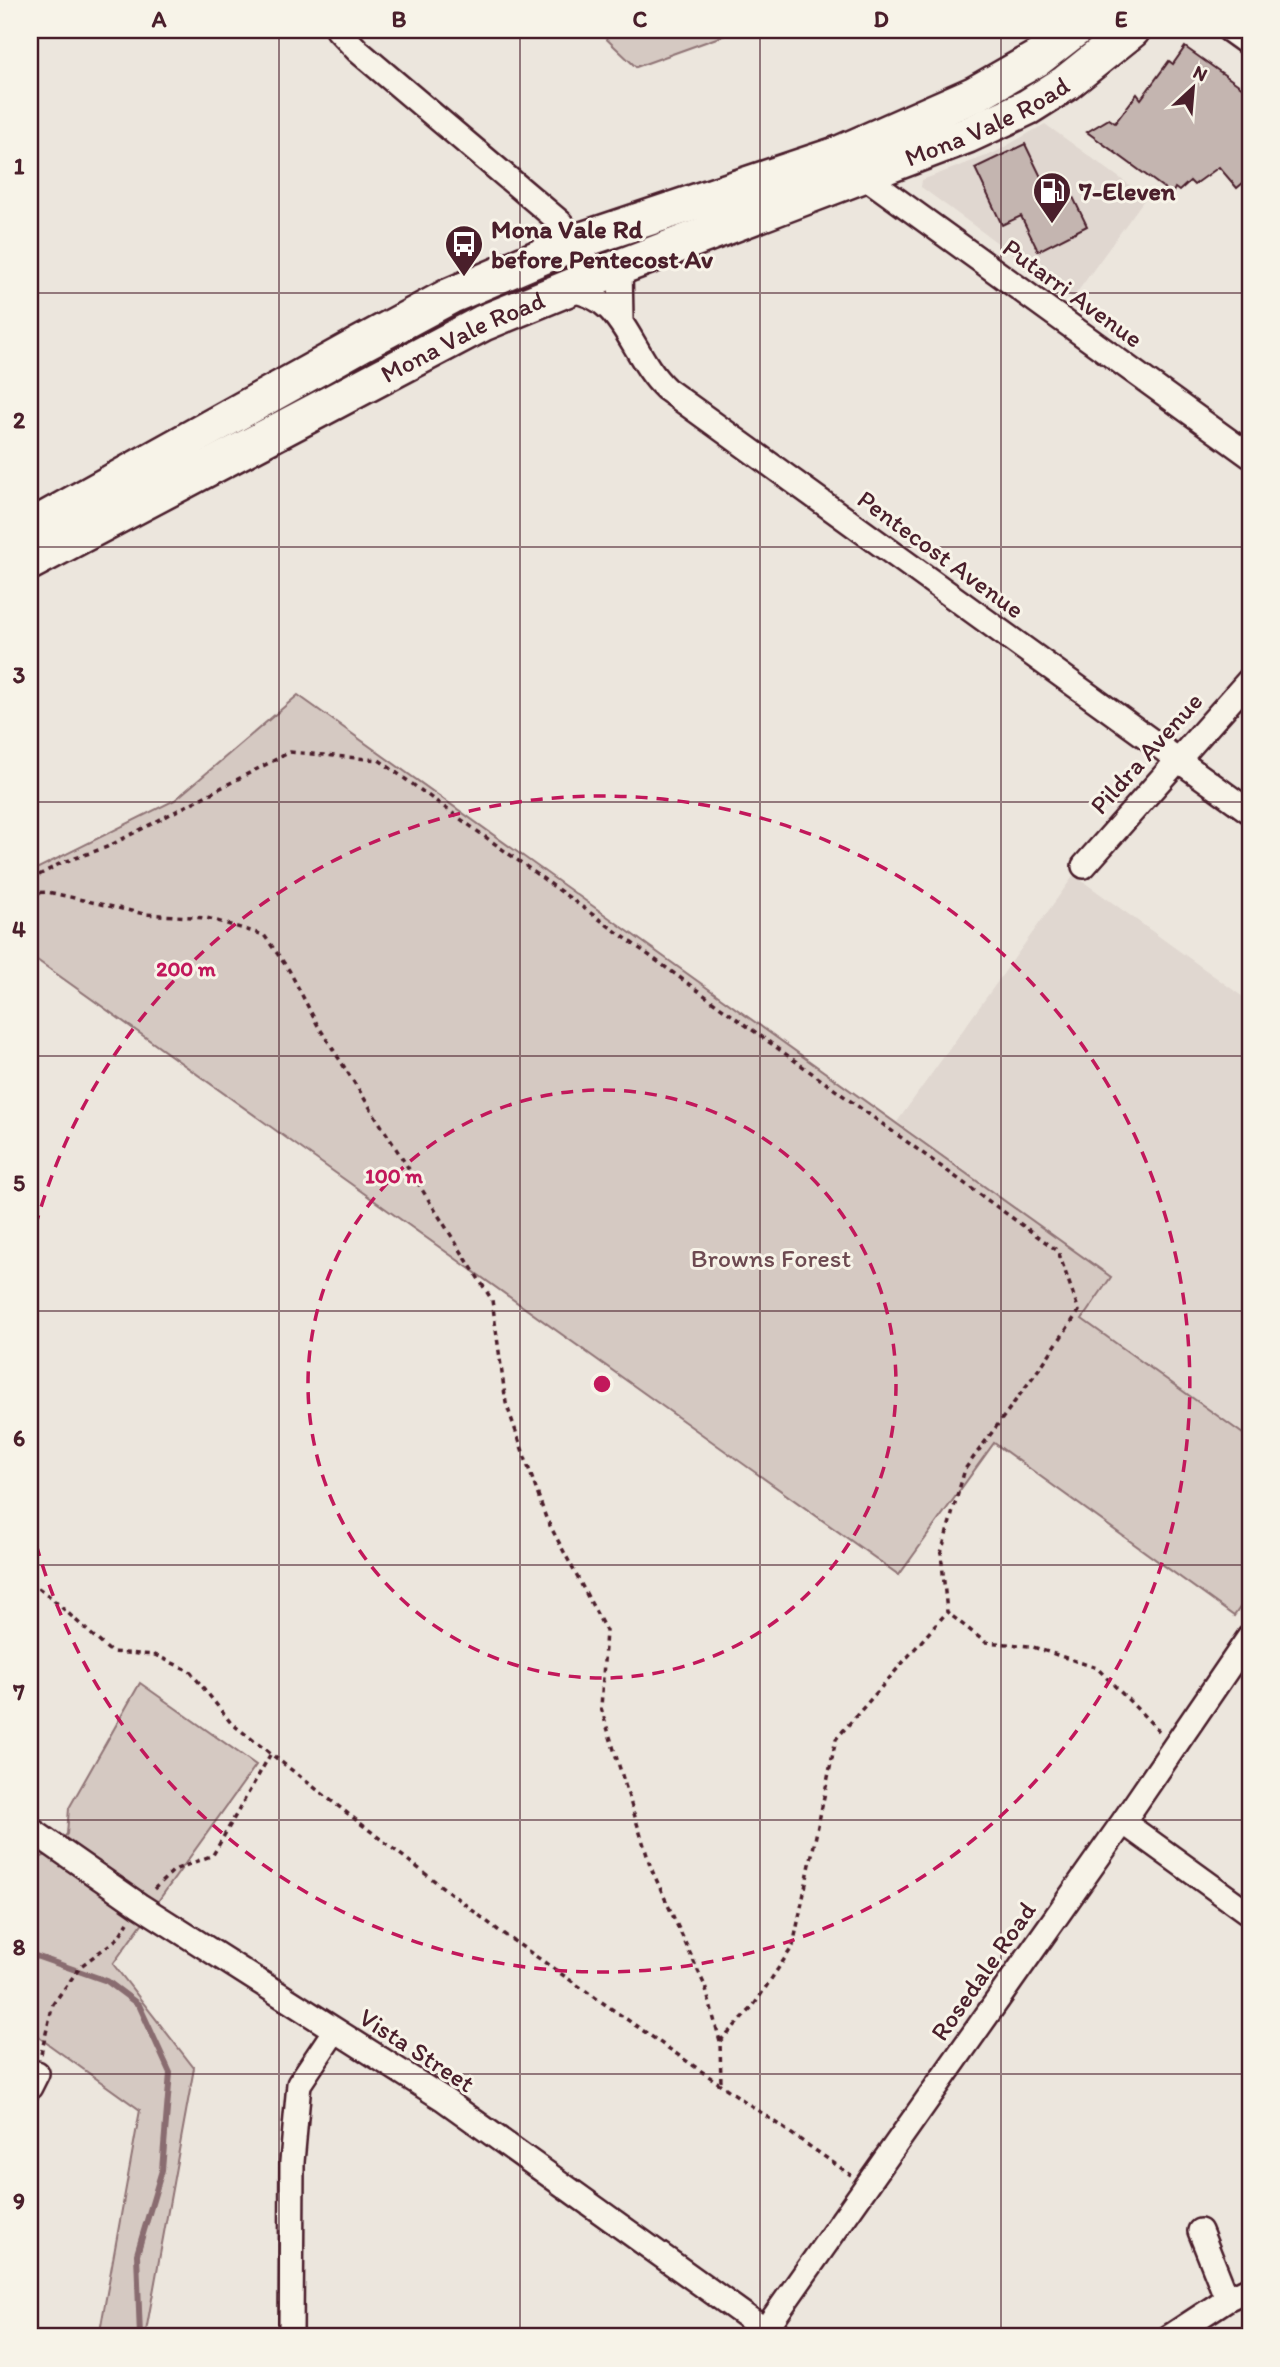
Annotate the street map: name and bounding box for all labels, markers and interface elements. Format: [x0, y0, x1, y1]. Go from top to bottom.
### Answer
text: A [151, 5, 167, 33]
text: B [392, 5, 407, 33]
text: C [633, 5, 648, 33]
text: D [873, 5, 889, 33]
text: E [1115, 5, 1128, 33]
north arrow [1158, 52, 1228, 122]
text: N [1189, 60, 1211, 86]
street label: Mona Vale Road [900, 69, 1075, 174]
text: 1 [14, 152, 25, 180]
fuel station icon: 7-Eleven [1031, 170, 1073, 225]
place label: 7-Eleven [1078, 175, 1176, 207]
place label: Mona Vale Rd before Pentecost Av [491, 213, 714, 275]
bus stop icon: Mona Vale Rd before Pentecost Av [443, 223, 485, 278]
street label: Putarri Avenue [997, 231, 1149, 355]
street label: Mona Vale Road [375, 284, 549, 390]
text: 2 [13, 406, 26, 434]
street label: Pentecost Avenue [851, 483, 1031, 625]
text: 3 [13, 661, 26, 689]
street label: Pildra Avenue [1083, 685, 1209, 821]
text: 4 [12, 915, 26, 943]
text: 200 m [156, 956, 216, 981]
text: 100 m [365, 1163, 423, 1188]
text: 5 [13, 1169, 25, 1197]
park label: Browns Forest [691, 1242, 852, 1274]
centre of rings [590, 1372, 614, 1396]
text: 6 [13, 1424, 25, 1452]
text: 7 [12, 1678, 25, 1706]
street label: Rosedale Road [923, 1895, 1043, 2047]
text: 8 [13, 1933, 26, 1961]
street label: Vista Street [353, 2001, 481, 2099]
text: 9 [13, 2187, 25, 2215]

